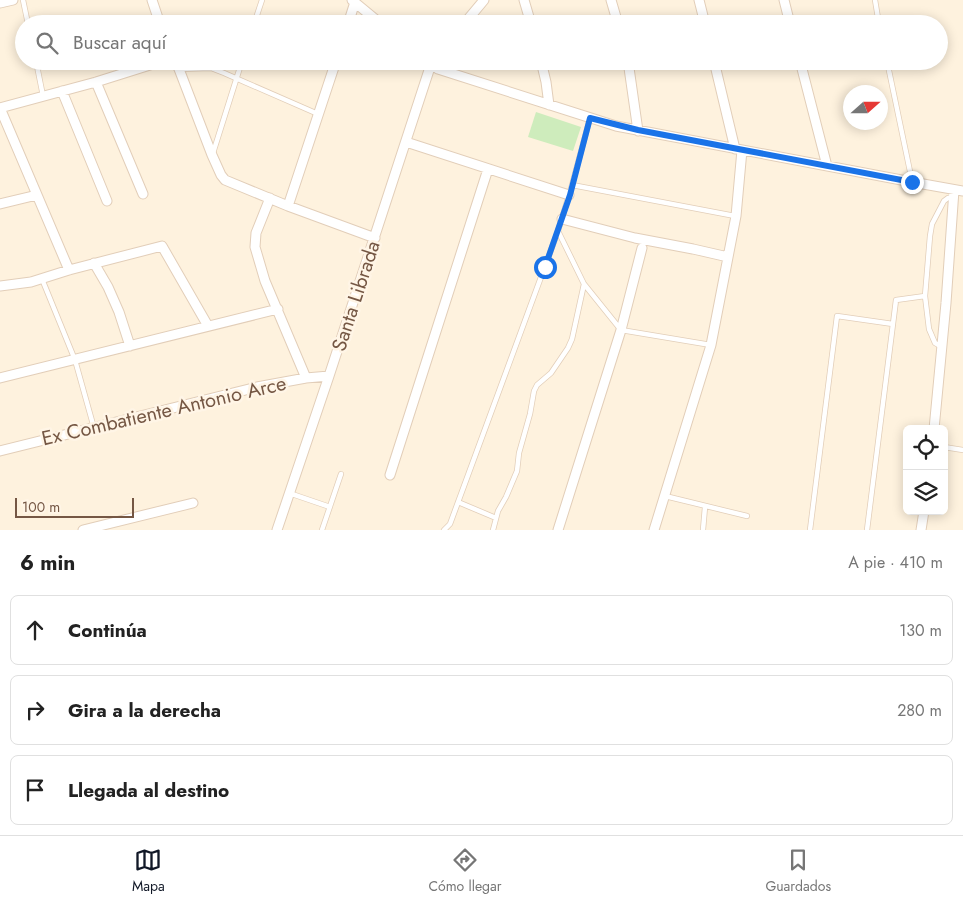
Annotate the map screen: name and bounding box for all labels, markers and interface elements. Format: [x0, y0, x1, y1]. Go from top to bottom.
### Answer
search box [15, 15, 948, 70]
icon: search [33, 29, 61, 57]
text: Buscar aquí [73, 29, 167, 56]
north arrow [843, 85, 888, 130]
route end [901, 171, 924, 194]
street label: Santa Librada [325, 237, 387, 355]
route start [534, 256, 557, 279]
street label: Ex Combatiente Antonio Arce [39, 369, 289, 453]
map controls [903, 425, 948, 515]
button: locate [903, 425, 948, 470]
button: layers [903, 470, 948, 515]
scale bar [15, 495, 134, 518]
text: 100 m [22, 497, 60, 517]
text: 6 min [20, 548, 75, 578]
text: A pie · 410 m [848, 551, 943, 574]
icon: ahead [21, 616, 49, 644]
text: Continúa [68, 617, 147, 644]
text: 130 m [899, 619, 942, 642]
icon: right [21, 696, 49, 724]
text: Gira a la derecha [68, 697, 221, 724]
text: 280 m [897, 699, 942, 722]
icon: arrive [21, 776, 49, 804]
text: Llegada al destino [68, 777, 229, 804]
tab: Mapa [132, 846, 165, 896]
tab: Cómo llegar [428, 846, 502, 896]
tab: Guardados [765, 846, 831, 896]

